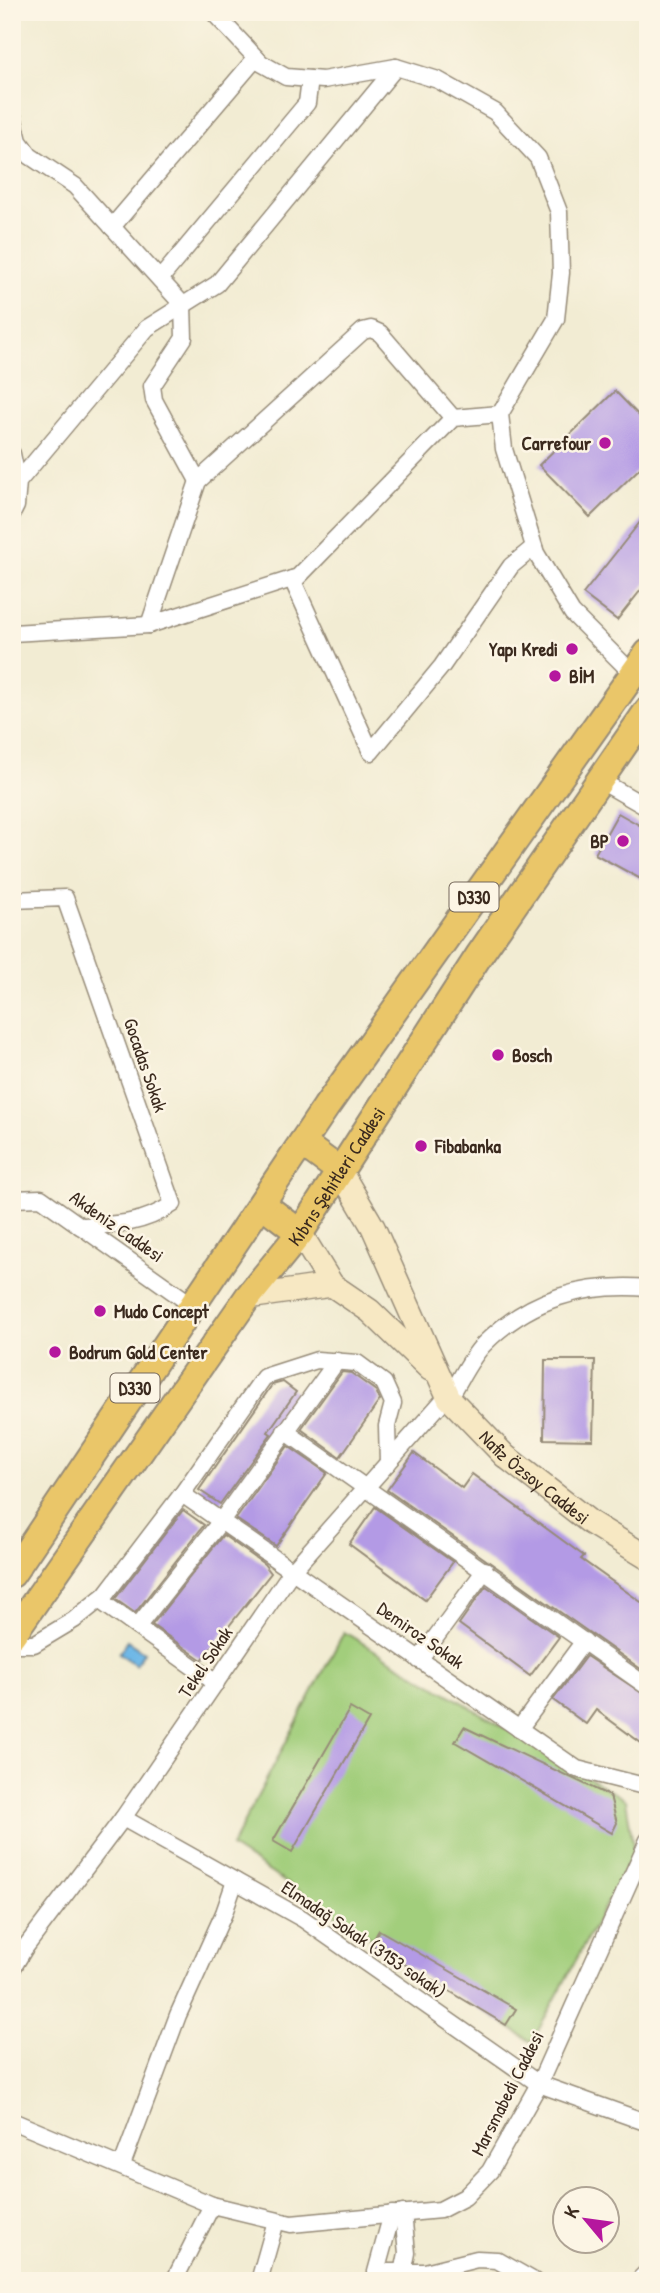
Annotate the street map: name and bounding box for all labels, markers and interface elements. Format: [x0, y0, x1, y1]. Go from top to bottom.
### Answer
place label: Carrefour [522, 430, 592, 456]
marker: Carrefour [597, 435, 613, 451]
place label: Yapı Kredi [489, 636, 558, 663]
marker: Yapı Kredi [564, 641, 580, 657]
place label: BİM [569, 663, 594, 689]
marker: BİM [547, 668, 563, 684]
place label: BP [590, 828, 609, 854]
marker: BP [615, 833, 631, 849]
road number: D330 [449, 882, 498, 912]
street label: Gocadas Sokak [118, 1015, 174, 1116]
place label: Bosch [512, 1042, 552, 1068]
marker: Bosch [490, 1047, 506, 1063]
street label: Kıbrıs Şehitleri Caddesi [282, 1102, 391, 1251]
place label: Fibabanka [434, 1133, 501, 1159]
marker: Fibabanka [413, 1138, 429, 1154]
street label: Akdeniz Caddesi [65, 1184, 169, 1268]
place label: Mudo Concept [114, 1298, 210, 1325]
marker: Mudo Concept [92, 1303, 108, 1319]
place label: Bodrum Gold Center [69, 1339, 208, 1365]
marker: Bodrum Gold Center [47, 1344, 63, 1360]
road number: D330 [110, 1373, 160, 1402]
street label: Nafiz Özsoy Caddesi [474, 1424, 595, 1530]
street label: Demiroz Sokak [372, 1595, 470, 1675]
street label: Tekel Sokak [172, 1621, 238, 1703]
street label: Elmadağ Sokak (3153 sokak) [277, 1874, 451, 2004]
street label: Marsmabedi Caddesi [464, 2026, 550, 2160]
north arrow [552, 2184, 622, 2254]
text: K [557, 2201, 585, 2222]

